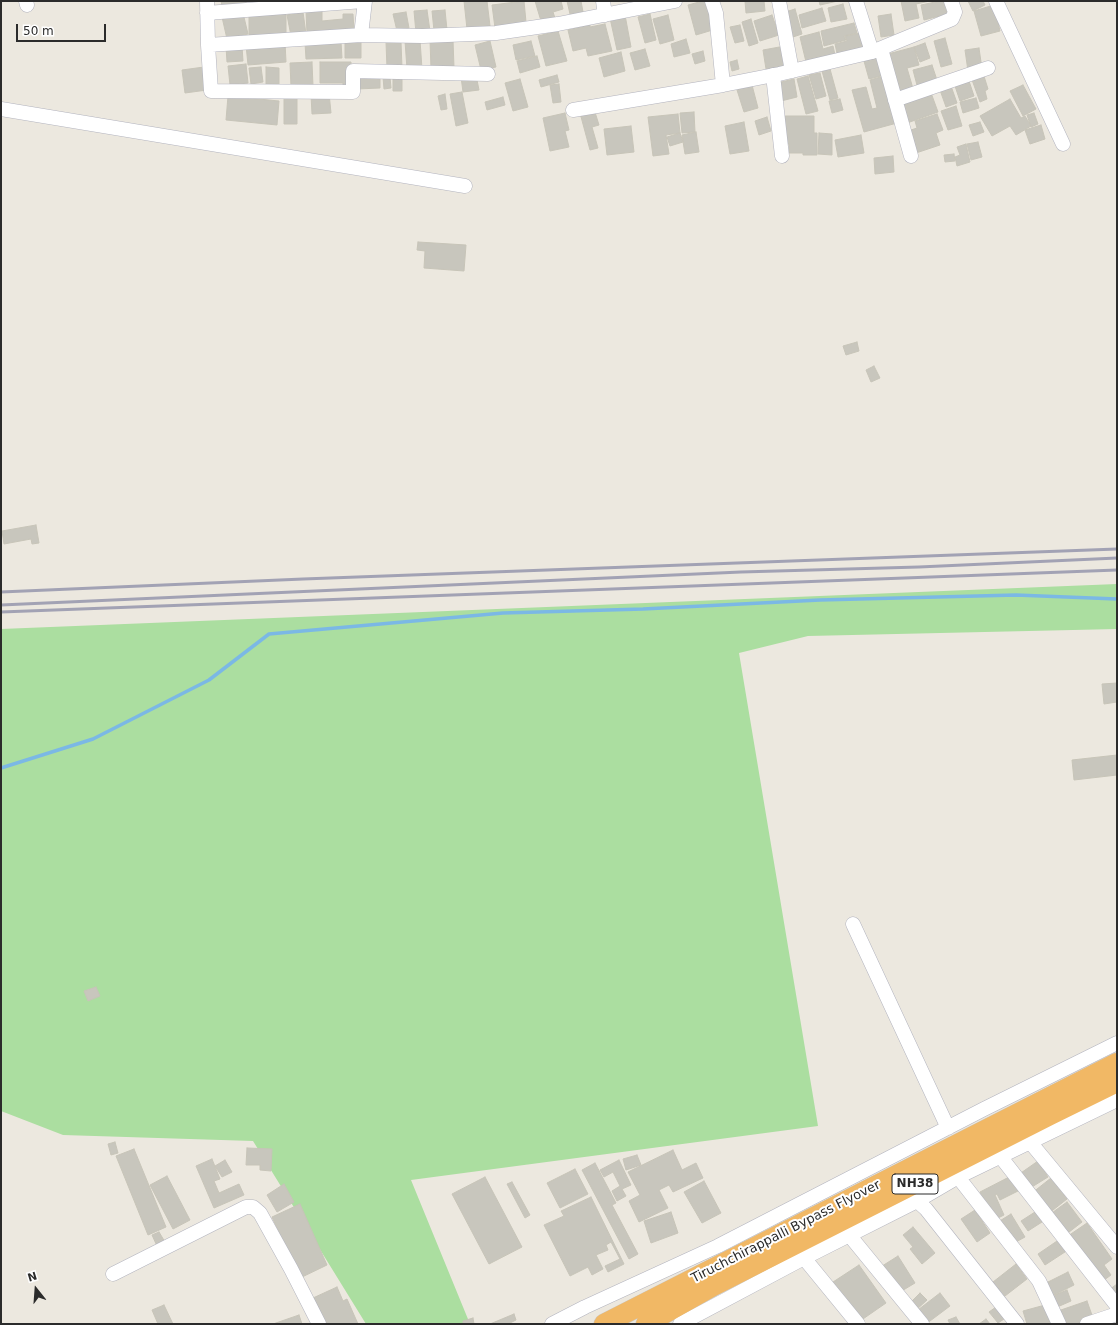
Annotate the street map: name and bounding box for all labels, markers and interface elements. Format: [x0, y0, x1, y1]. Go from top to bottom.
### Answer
scale bar [18, 16, 108, 42]
text: 50 m [23, 24, 54, 38]
road number: NH38 [892, 1174, 938, 1194]
street label: Tiruchchirappalli Bypass Flyover [689, 1177, 883, 1287]
north arrow [16, 1269, 56, 1309]
text: N [26, 1269, 39, 1285]

